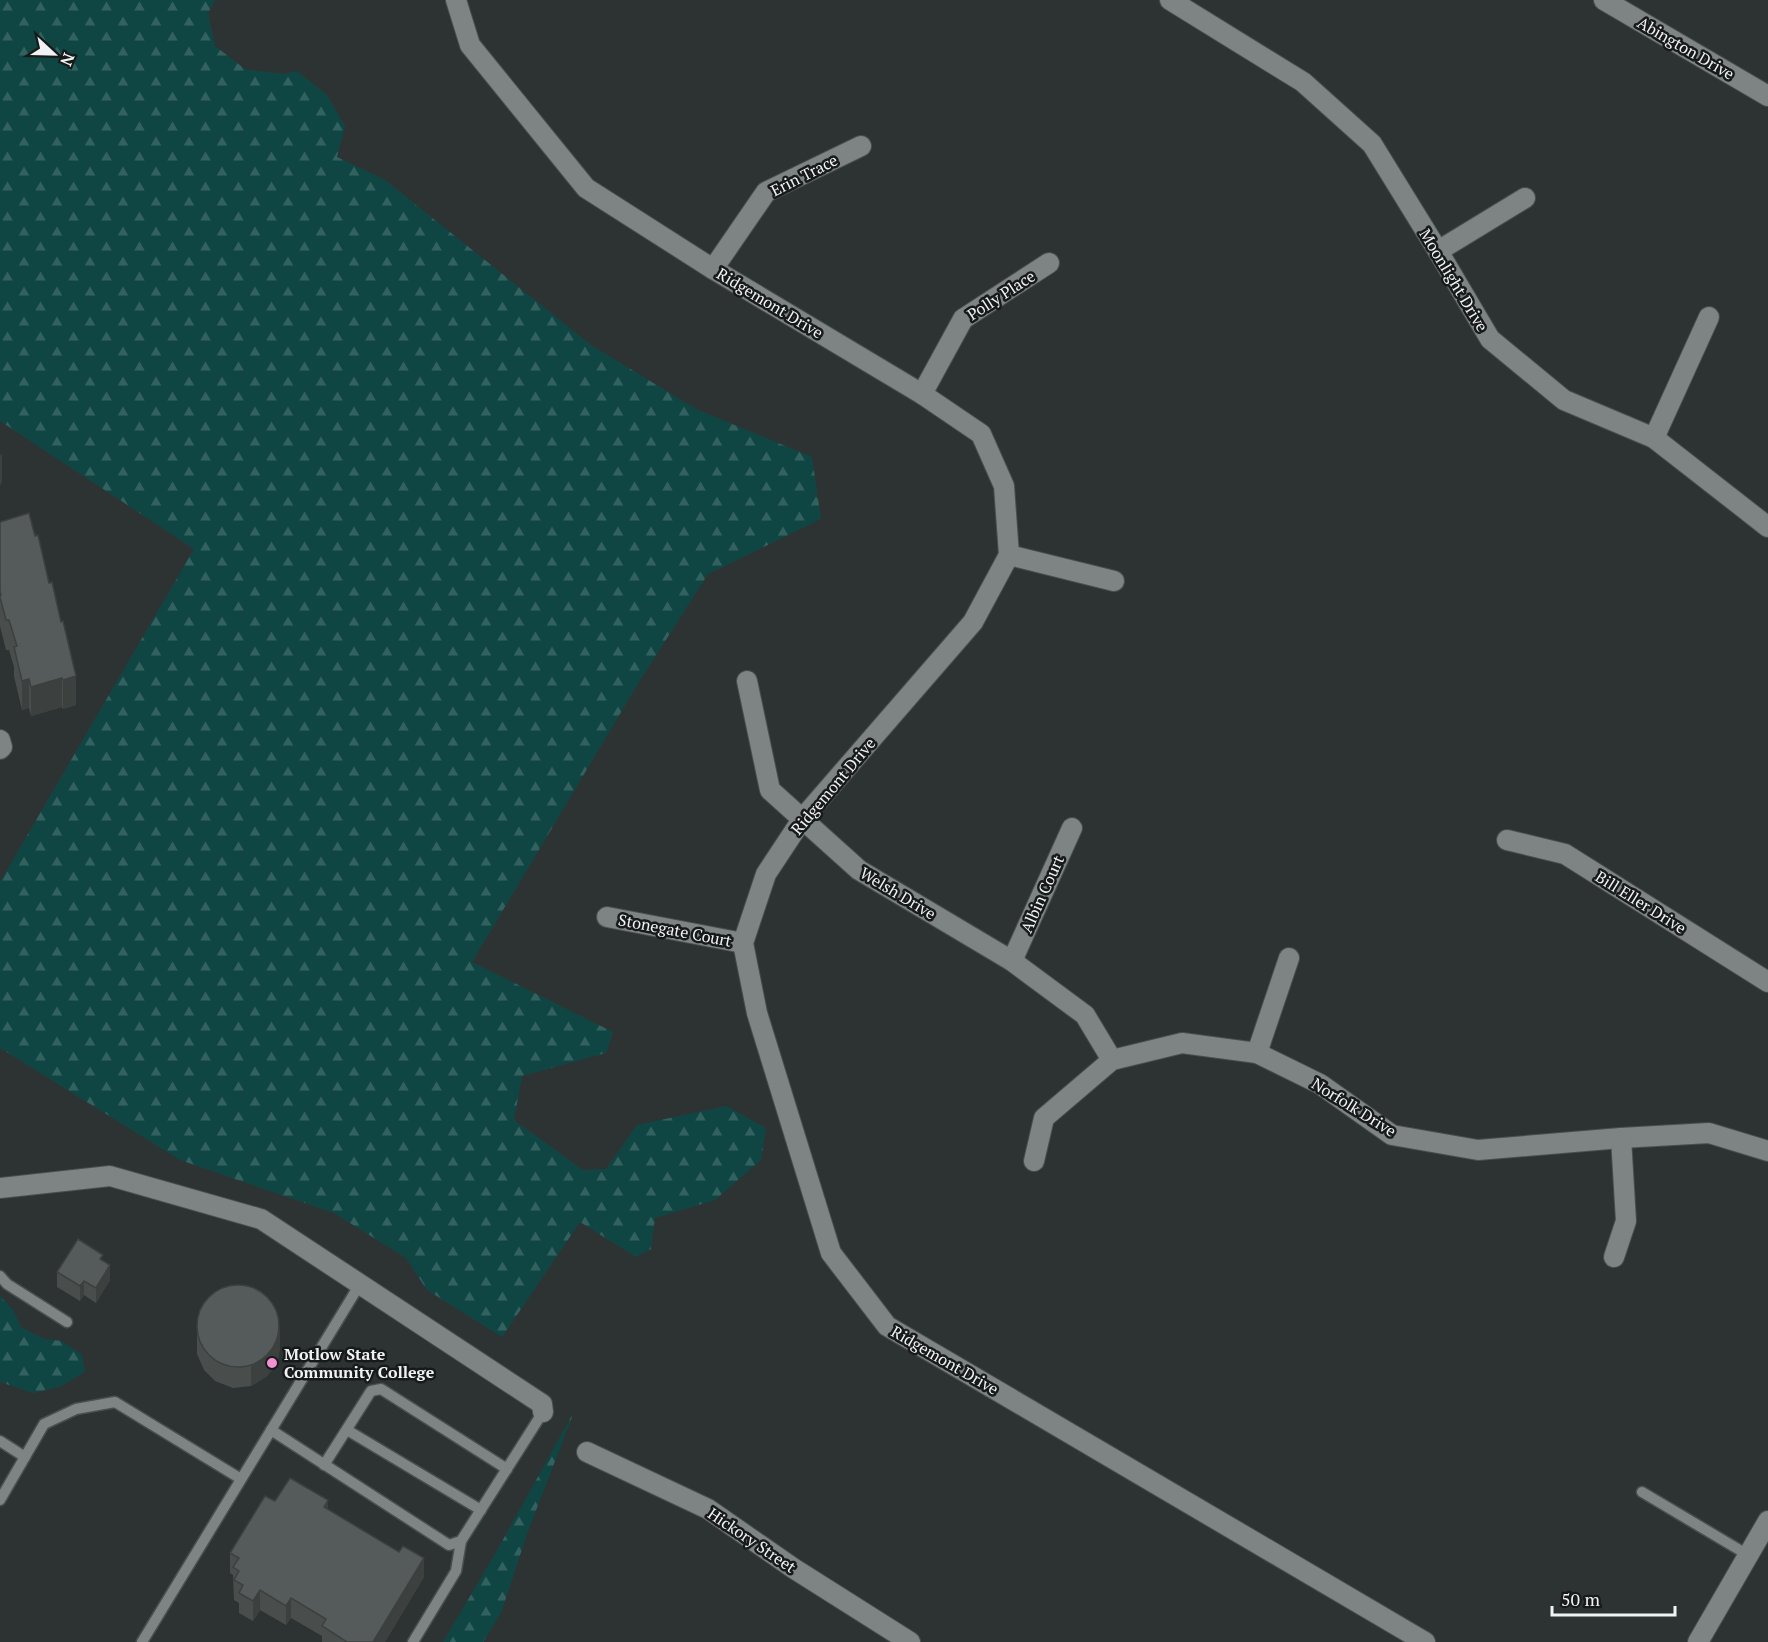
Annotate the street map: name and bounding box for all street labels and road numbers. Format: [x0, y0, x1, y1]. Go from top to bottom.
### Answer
street label: Abington Drive [1633, 11, 1739, 85]
street label: Erin Trace [767, 149, 841, 201]
street label: Moonlight Drive [1415, 224, 1493, 336]
street label: Ridgemont Drive [713, 263, 827, 343]
street label: Polly Place [963, 265, 1039, 325]
street label: Ridgemont Drive [786, 733, 880, 839]
street label: Albin Court [1015, 852, 1069, 936]
street label: Welsh Drive [856, 862, 940, 924]
street label: Bill Eller Drive [1591, 865, 1691, 939]
street label: Stonegate Court [616, 908, 734, 952]
street label: Norfolk Drive [1308, 1072, 1400, 1142]
street label: Ridgemont Drive [887, 1320, 1003, 1400]
street label: Hickory Street [704, 1502, 800, 1578]

